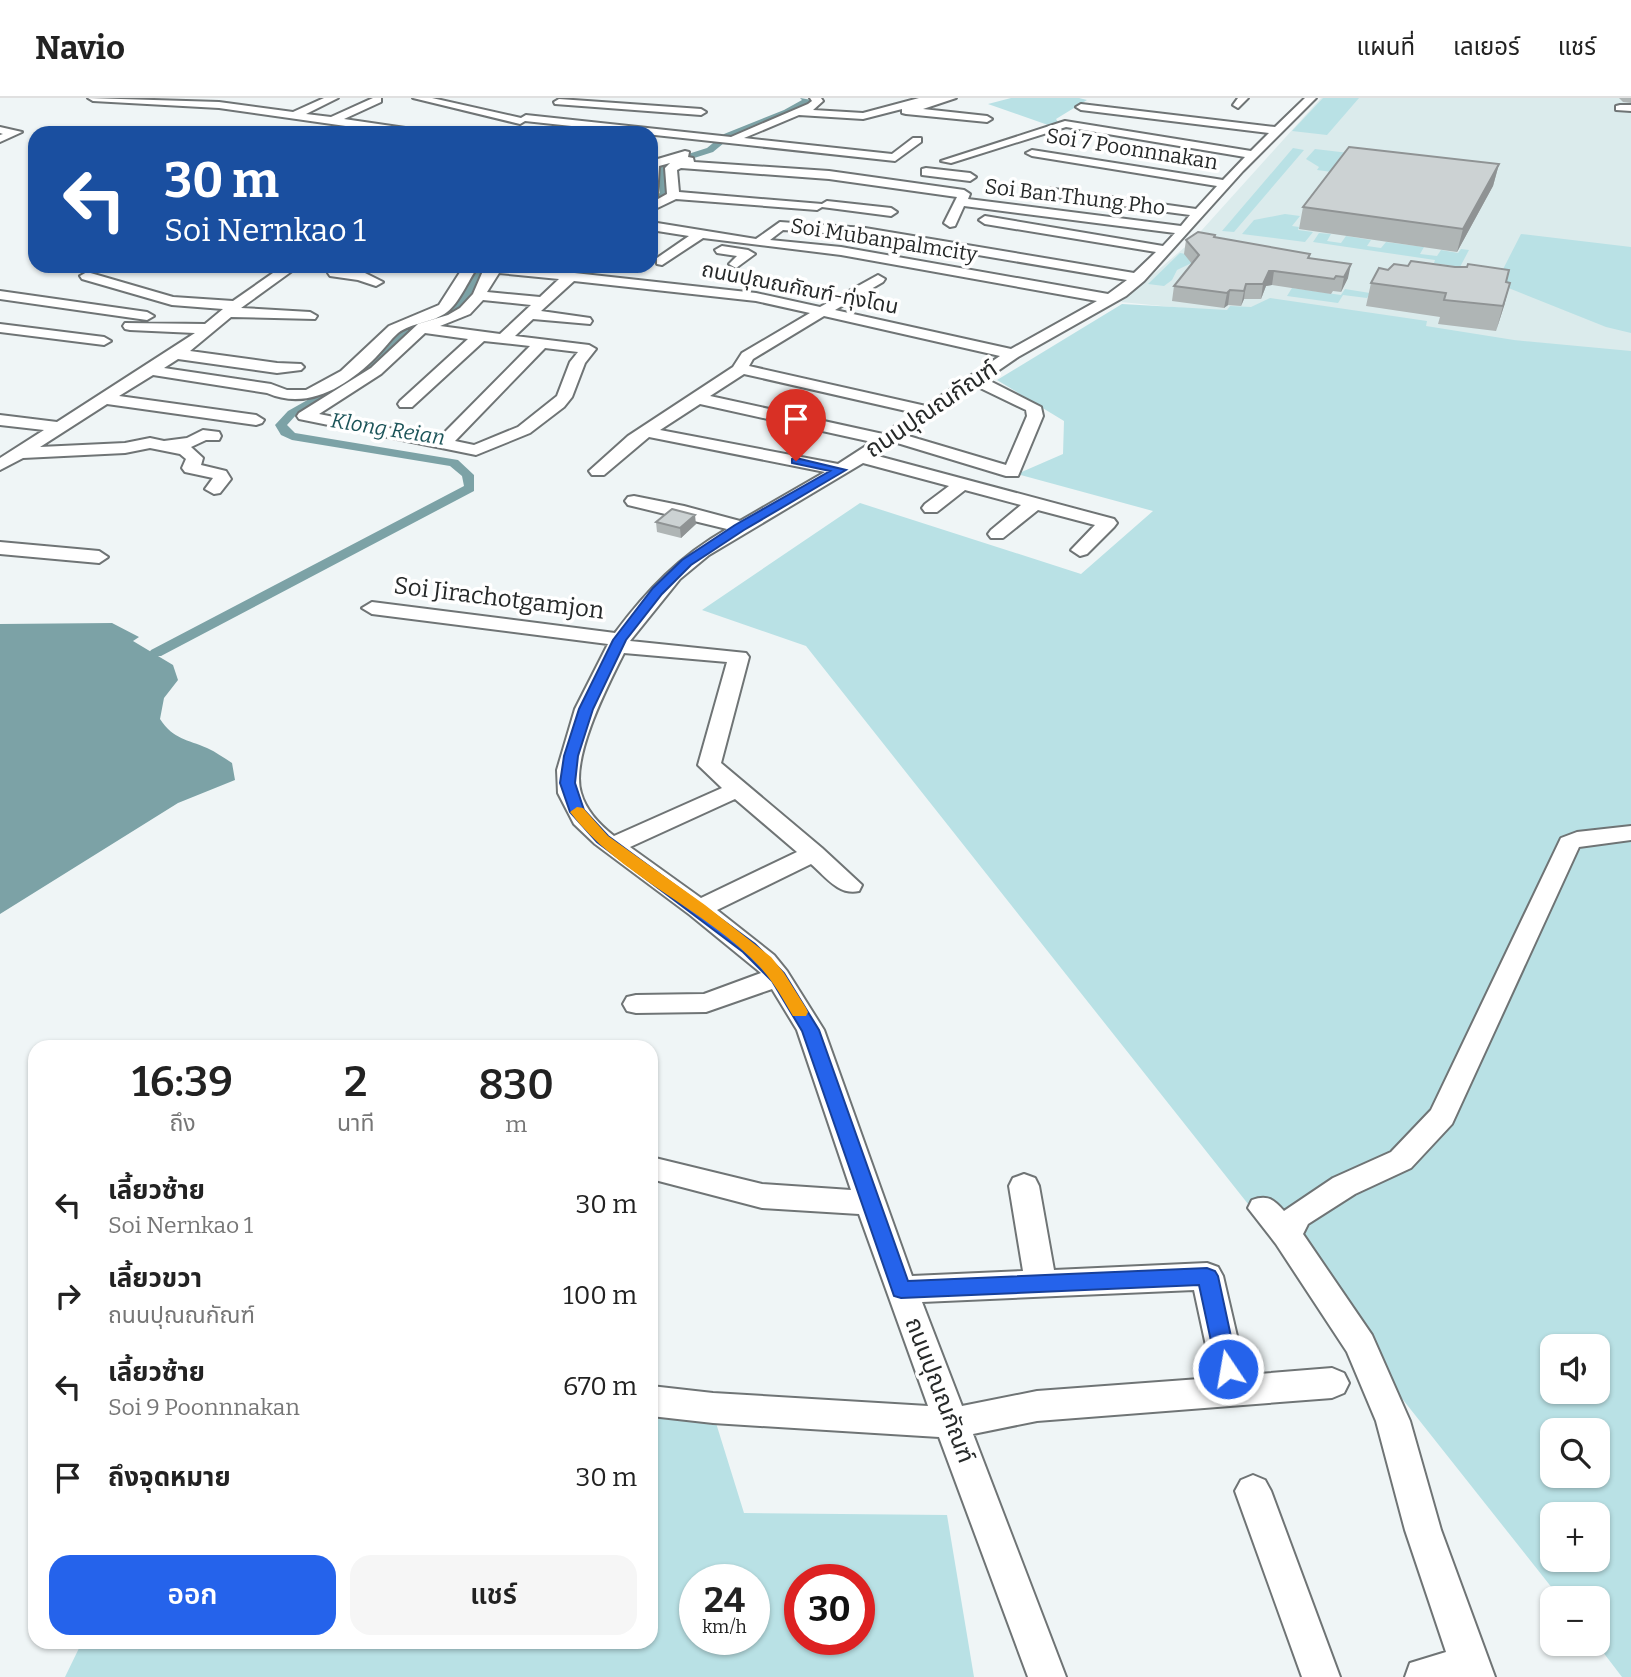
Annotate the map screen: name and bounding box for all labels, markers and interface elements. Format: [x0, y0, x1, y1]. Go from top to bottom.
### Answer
text: Navio [35, 28, 125, 68]
text: แผนที่ [1357, 33, 1415, 61]
text: เลเยอร์ [1453, 33, 1520, 61]
text: แชร์ [1558, 33, 1596, 61]
street label: Soi 7 Poonnnakan [1044, 123, 1220, 175]
text: 30 m [164, 151, 279, 210]
icon: left [49, 154, 140, 245]
street label: Soi Ban Thung Pho [983, 173, 1167, 221]
text: Soi Nernkao 1 [164, 211, 366, 249]
street label: Soi Mubanpalmcity [789, 212, 980, 268]
street label: ถนนปุณณกัณฑ์-ทุ่งโดน [699, 256, 901, 320]
street label: ถนนปุณณกัณฑ์ [860, 355, 1003, 464]
pin [766, 389, 826, 461]
icon: arrive [777, 400, 815, 438]
water label: Klong Reian [329, 407, 447, 451]
street label: Soi Jirachotgamjon [392, 571, 606, 625]
text: 16:39 [132, 1057, 233, 1107]
text: 2 [344, 1057, 367, 1107]
text: 830 [478, 1060, 554, 1110]
text: ถึง [169, 1109, 196, 1137]
text: นาที [337, 1109, 374, 1137]
text: m [505, 1110, 527, 1138]
text: เลี้ยวซ้าย [108, 1175, 205, 1206]
icon: left [49, 1186, 87, 1224]
text: 30 m [576, 1189, 637, 1220]
text: Soi Nernkao 1 [108, 1211, 253, 1239]
text: เลี้ยวขวา [108, 1263, 202, 1294]
icon: right [49, 1277, 87, 1315]
text: 100 m [563, 1280, 637, 1311]
text: ถนนปุณณกัณฑ์ [108, 1301, 255, 1329]
street label: ถนนปุณณกัณฑ์ [899, 1313, 981, 1467]
position arrow [1191, 1332, 1265, 1406]
map controls [1540, 1334, 1610, 1656]
button: sound [1540, 1334, 1610, 1404]
text: เลี้ยวซ้าย [108, 1357, 205, 1388]
icon: left [49, 1368, 87, 1406]
text: 670 m [563, 1371, 637, 1402]
text: Soi 9 Poonnnakan [108, 1393, 300, 1421]
button: search [1540, 1418, 1610, 1488]
icon: arrive [49, 1459, 87, 1497]
text: ถึงจุดหมาย [108, 1462, 231, 1493]
text: 30 m [576, 1462, 637, 1493]
button: + [1540, 1502, 1610, 1572]
button: ออก [49, 1555, 336, 1635]
button: แชร์ [350, 1555, 637, 1635]
speed limit sign: 30 [784, 1564, 875, 1655]
text: 24 [704, 1579, 745, 1621]
button: − [1540, 1586, 1610, 1656]
text: km/h [702, 1616, 747, 1638]

